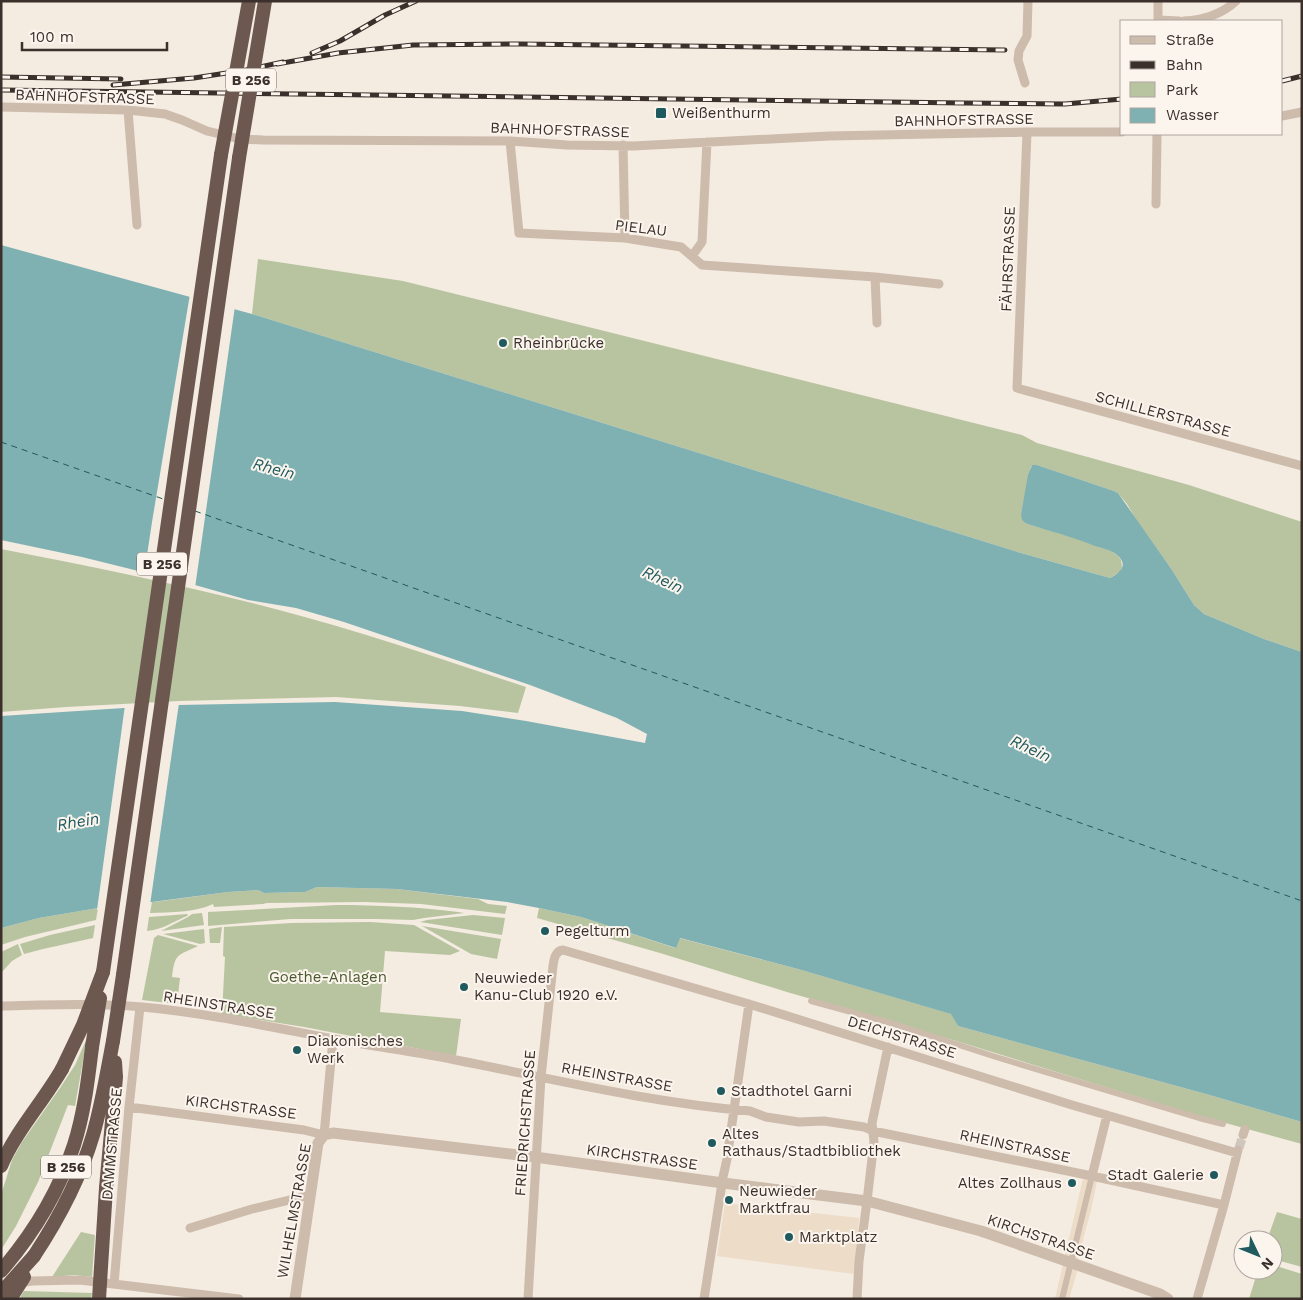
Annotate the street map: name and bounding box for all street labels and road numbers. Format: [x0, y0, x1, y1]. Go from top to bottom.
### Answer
road number: B 256 [226, 68, 276, 92]
street label: BAHNHOFSTRASSE [15, 86, 155, 108]
street label: BAHNHOFSTRASSE [894, 110, 1034, 130]
street label: BAHNHOFSTRASSE [490, 119, 630, 141]
street label: FÄHRSTRASSE [997, 206, 1019, 312]
street label: PIELAU [614, 216, 668, 240]
street label: SCHILLERSTRASSE [1093, 387, 1233, 441]
road number: B 256 [137, 552, 187, 576]
street label: RHEINSTRASSE [162, 987, 276, 1023]
street label: DEICHSTRASSE [845, 1012, 959, 1062]
street label: FRIEDRICHSTRASSE [511, 1049, 539, 1197]
street label: RHEINSTRASSE [560, 1058, 674, 1096]
street label: DAMMSTRASSE [98, 1087, 126, 1201]
street label: KIRCHSTRASSE [184, 1091, 298, 1123]
street label: RHEINSTRASSE [958, 1125, 1072, 1167]
street label: KIRCHSTRASSE [585, 1140, 699, 1174]
street label: WILHELMSTRASSE [273, 1142, 315, 1280]
road number: B 256 [41, 1156, 91, 1178]
street label: KIRCHSTRASSE [985, 1210, 1097, 1264]

